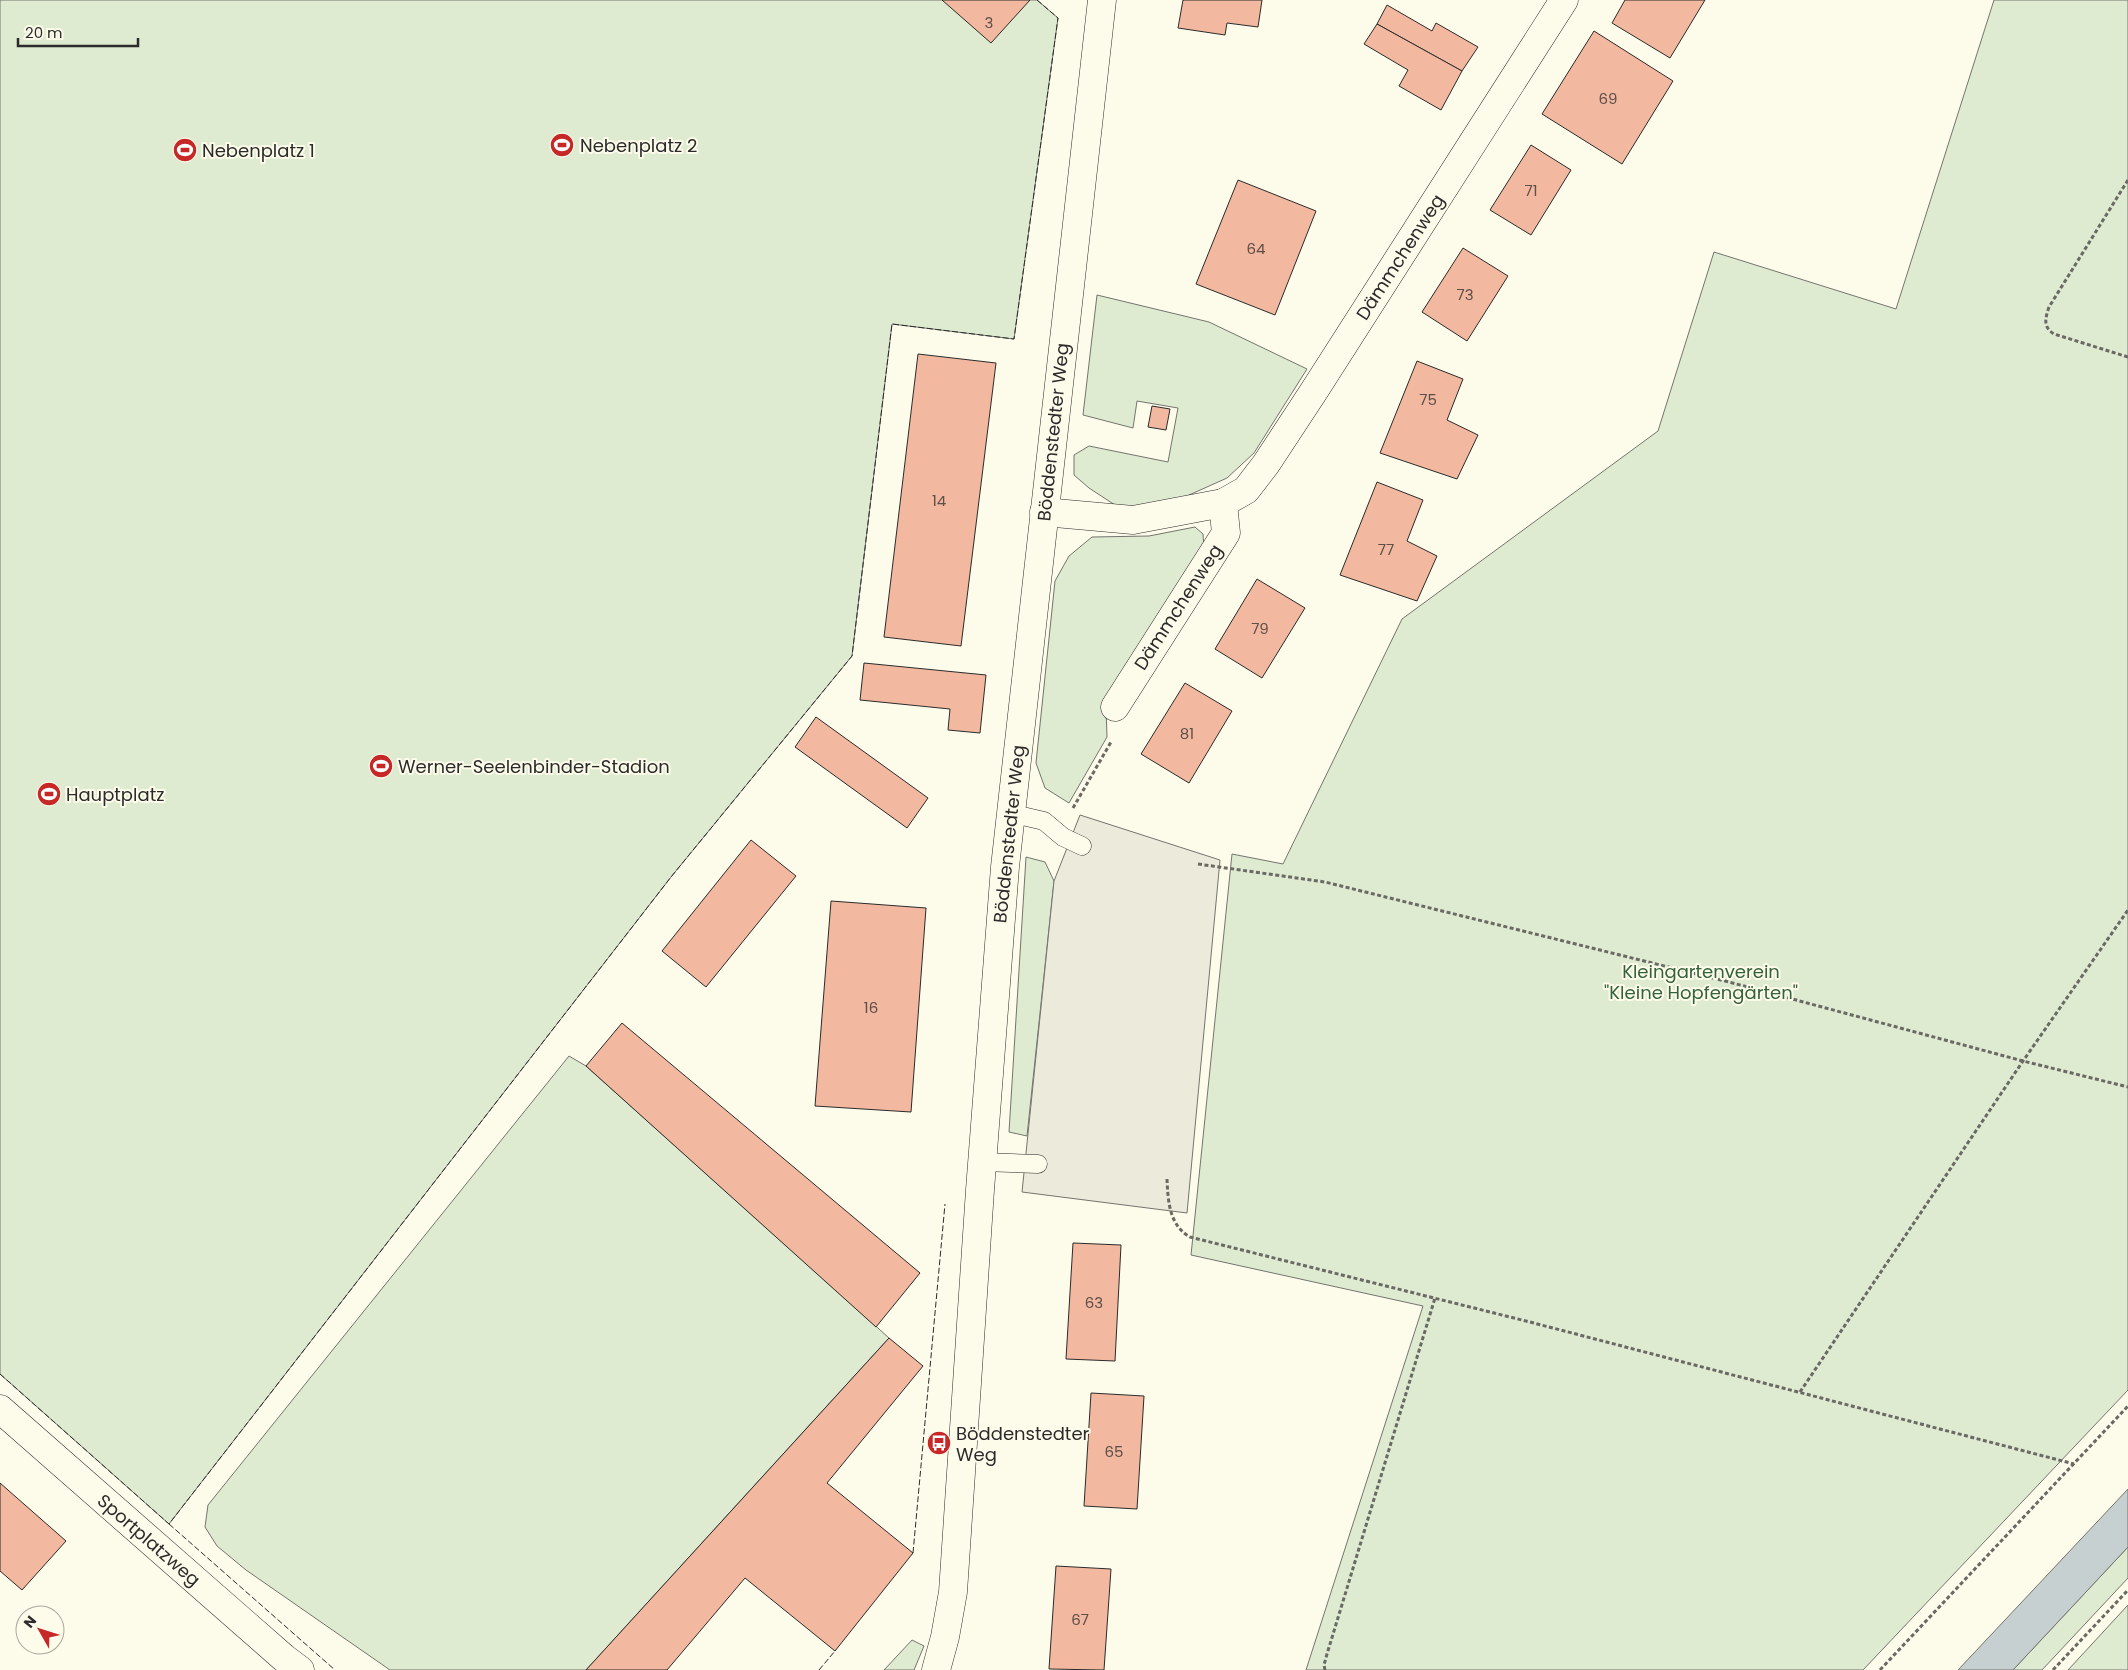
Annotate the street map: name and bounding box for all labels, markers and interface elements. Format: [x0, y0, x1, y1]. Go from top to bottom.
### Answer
house number: 3 [985, 12, 993, 33]
scale bar [18, 15, 138, 47]
text: 20 m [25, 22, 63, 43]
house number: 69 [1599, 88, 1617, 109]
sports icon: Nebenplatz 2 [549, 132, 575, 158]
place label: Nebenplatz 2 [580, 133, 697, 158]
sports icon: Nebenplatz 1 [172, 137, 198, 163]
place label: Nebenplatz 1 [202, 138, 315, 163]
house number: 71 [1525, 180, 1538, 201]
street label: Dämmchenweg [1350, 189, 1450, 325]
house number: 64 [1247, 238, 1265, 259]
house number: 73 [1456, 284, 1474, 305]
street label: Böddenstedter Weg [1031, 342, 1075, 522]
house number: 75 [1419, 389, 1437, 410]
house number: 14 [932, 490, 946, 511]
street label: Dämmchenweg [1128, 539, 1228, 675]
house number: 77 [1378, 539, 1394, 560]
house number: 79 [1251, 618, 1269, 639]
house number: 81 [1180, 723, 1194, 744]
street label: Böddenstedter Weg [987, 744, 1031, 924]
sports icon: Werner-Seelenbinder-Stadion [368, 753, 394, 779]
place label: Werner-Seelenbinder-Stadion [398, 754, 670, 779]
sports icon: Hauptplatz [36, 781, 62, 807]
place label: Hauptplatz [66, 782, 164, 807]
park label: Kleingartenverein "Kleine Hopfengärten" [1604, 959, 1798, 1005]
house number: 16 [864, 997, 878, 1018]
house number: 63 [1085, 1292, 1103, 1313]
place label: Böddenstedter Weg [956, 1421, 1090, 1467]
bus stop icon: Böddenstedter Weg [926, 1430, 952, 1456]
house number: 65 [1105, 1441, 1123, 1462]
street label: Sportplatzweg [92, 1488, 206, 1592]
north arrow [15, 1605, 65, 1655]
house number: 67 [1071, 1609, 1089, 1630]
text: N [19, 1611, 41, 1632]

